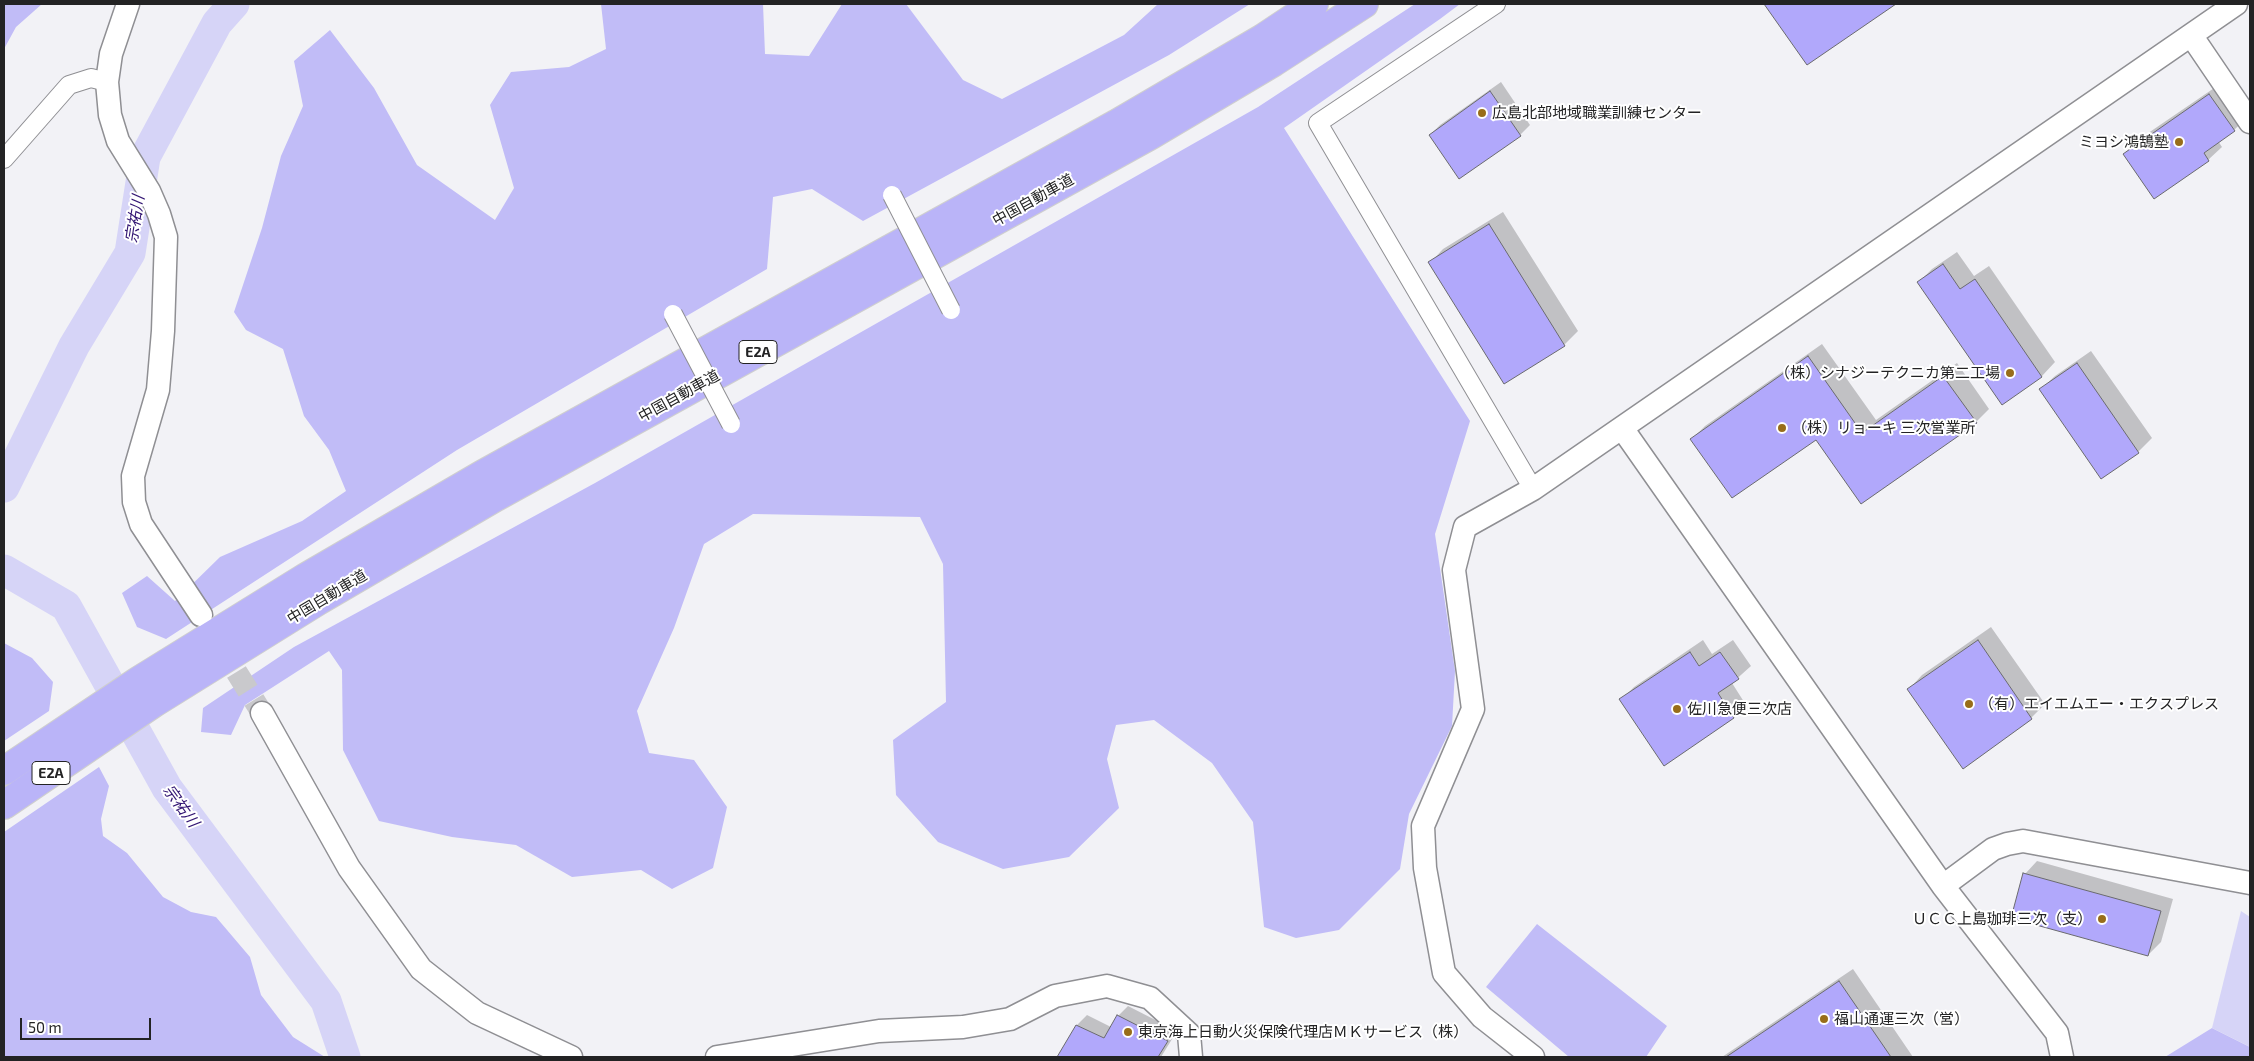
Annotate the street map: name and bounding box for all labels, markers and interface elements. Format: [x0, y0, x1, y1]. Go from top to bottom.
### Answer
place label: 広島北部地域職業訓練センター [1492, 104, 1702, 122]
marker: 広島北部地域職業訓練センター [1476, 107, 1488, 119]
place label: ミヨシ鴻鵠塾 [2079, 133, 2169, 151]
marker: ミヨシ鴻鵠塾 [2173, 136, 2185, 148]
street label: 中国自動車道 [989, 170, 1077, 230]
water label: 宗祐川 [122, 194, 148, 244]
road number: E2A [739, 341, 777, 364]
place label: （株）シナジーテクニカ第二工場 [1775, 364, 2000, 382]
street label: 中国自動車道 [635, 366, 723, 426]
marker: （株）シナジーテクニカ第二工場 [2004, 367, 2016, 379]
place label: （株）リョーキ 三次営業所 [1792, 419, 1975, 437]
marker: （株）リョーキ 三次営業所 [1776, 422, 1788, 434]
street label: 中国自動車道 [284, 566, 370, 628]
place label: （有）エイエムエー・エクスプレス [1979, 695, 2219, 713]
marker: （有）エイエムエー・エクスプレス [1963, 698, 1975, 710]
place label: 佐川急便三次店 [1687, 700, 1792, 718]
marker: 佐川急便三次店 [1671, 703, 1683, 715]
road number: E2A [32, 761, 70, 784]
water label: 宗祐川 [159, 781, 203, 831]
place label: ＵＣＣ上島珈琲三次（支） [1912, 910, 2092, 928]
marker: ＵＣＣ上島珈琲三次（支） [2096, 913, 2108, 925]
scale bar [22, 1008, 154, 1040]
place label: 福山通運三次（営） [1834, 1010, 1969, 1028]
marker: 福山通運三次（営） [1818, 1013, 1830, 1025]
text: 50 m [28, 1018, 62, 1036]
place label: 東京海上日動火災保険代理店ＭＫサービス（株） [1138, 1023, 1468, 1041]
marker: 東京海上日動火災保険代理店ＭＫサービス（株） [1122, 1026, 1134, 1038]

